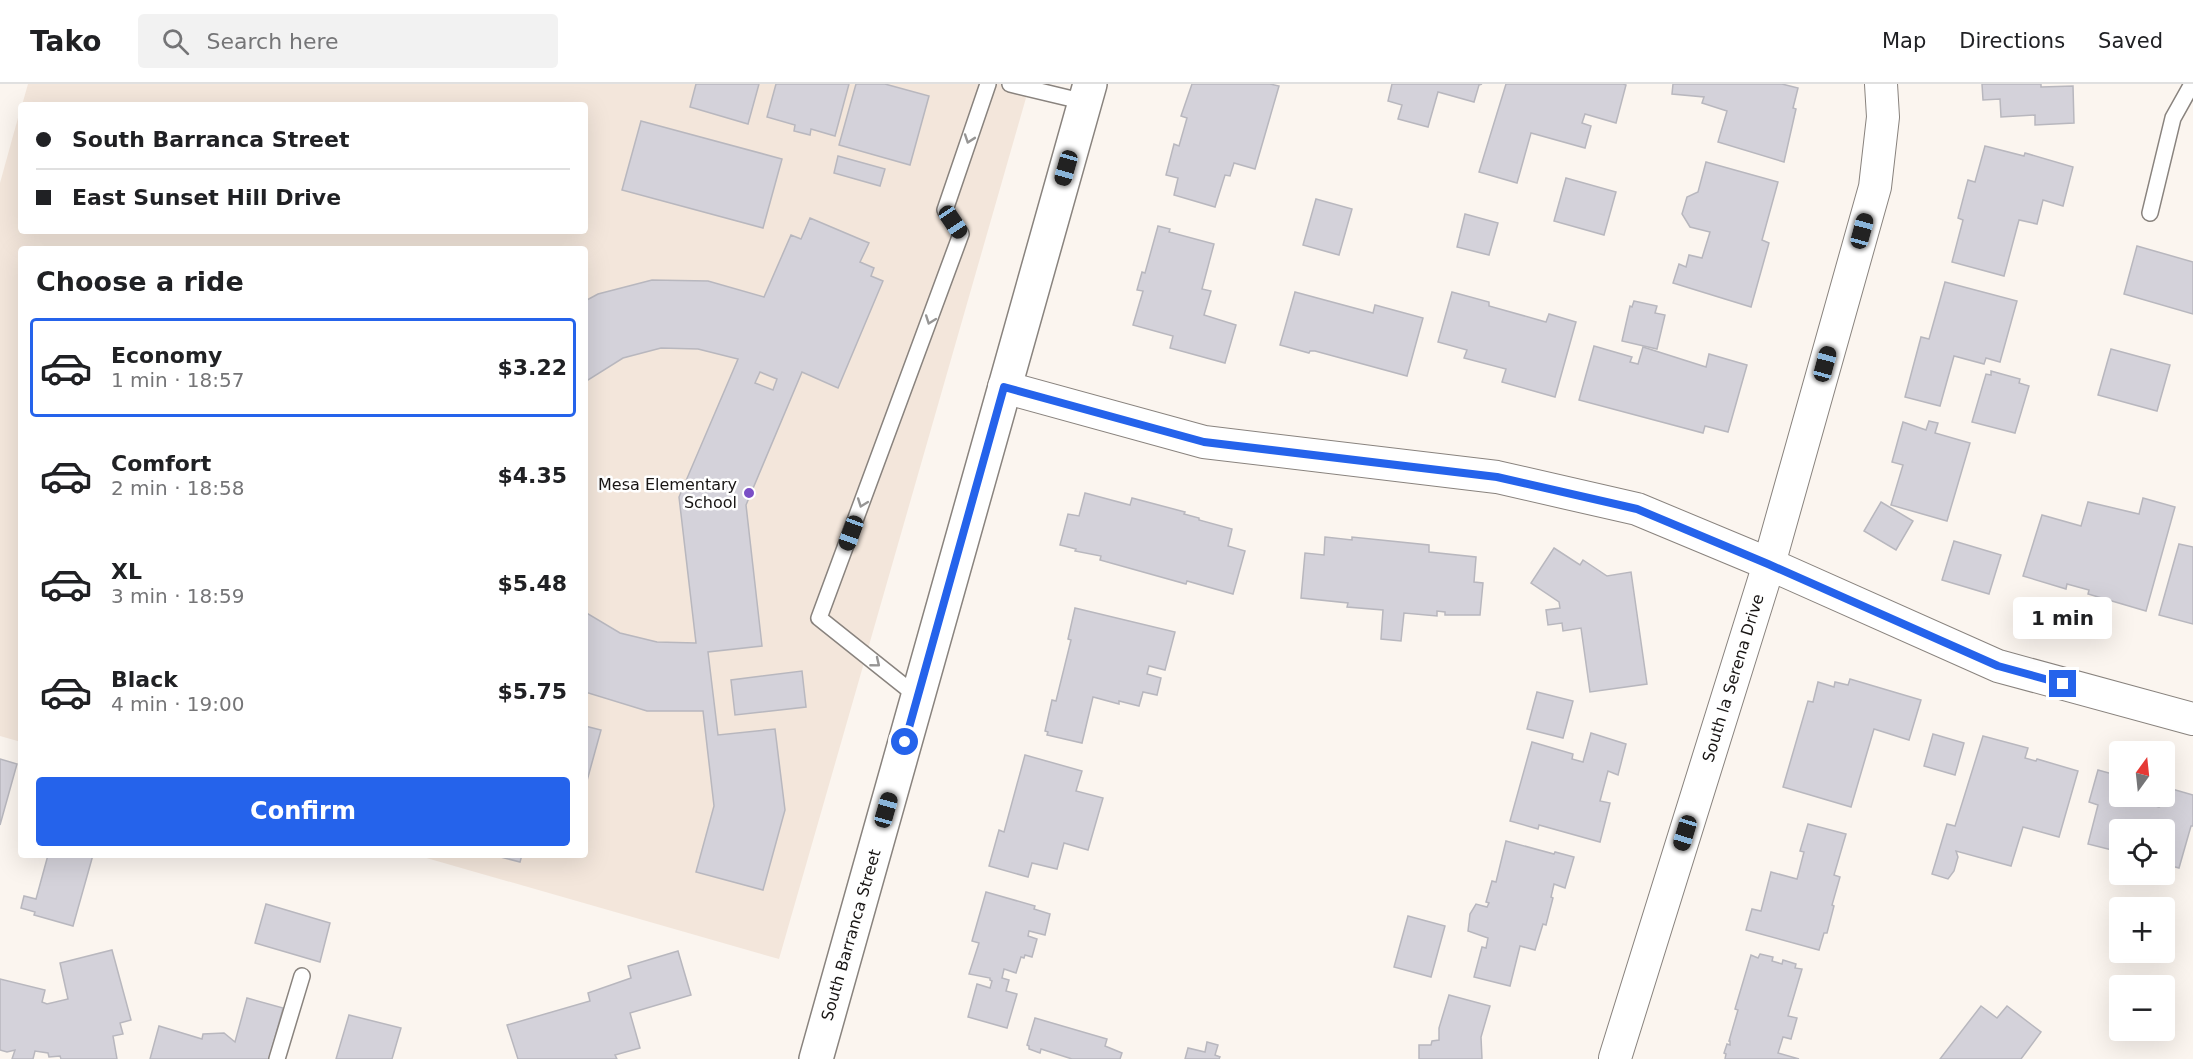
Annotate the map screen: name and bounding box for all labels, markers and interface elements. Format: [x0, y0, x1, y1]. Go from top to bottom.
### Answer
search box [138, 14, 558, 68]
text: Tako [30, 25, 102, 58]
icon: search [159, 25, 192, 58]
text: Search here [207, 29, 339, 54]
text: Map [1882, 29, 1926, 53]
text: Directions [1959, 29, 2065, 53]
text: Saved [2098, 29, 2163, 53]
text: South Barranca Street [72, 127, 349, 152]
one-way arrow [964, 133, 977, 144]
car [1052, 148, 1080, 188]
text: East Sunset Hill Drive [72, 185, 341, 210]
car [935, 202, 971, 242]
car [1849, 211, 1875, 251]
text: Choose a ride [36, 266, 244, 297]
one-way arrow [924, 314, 937, 325]
icon: car [39, 341, 93, 395]
text: Economy [111, 343, 222, 368]
car [1812, 344, 1838, 384]
text: $3.22 [497, 355, 567, 380]
text: 1 min · 18:57 [111, 368, 245, 392]
icon: car [39, 449, 93, 503]
text: Comfort [111, 451, 211, 476]
text: $4.35 [497, 463, 567, 488]
place label: Mesa Elementary School [598, 475, 737, 512]
text: 2 min · 18:58 [111, 476, 245, 500]
marker: Mesa Elementary School [742, 486, 756, 500]
one-way arrow [857, 497, 869, 508]
car [836, 513, 866, 553]
icon: car [39, 557, 93, 611]
text: XL [111, 559, 142, 584]
text: $5.48 [497, 571, 567, 596]
text: 3 min · 18:59 [111, 584, 245, 608]
street label: South la Serena Drive [1698, 592, 1768, 764]
callout: 1 min [2014, 597, 2112, 639]
text: 1 min [2031, 606, 2094, 630]
one-way arrow [869, 656, 880, 667]
icon: car [39, 665, 93, 719]
text: Black [111, 667, 178, 692]
route end [2049, 670, 2076, 697]
text: $5.75 [497, 679, 567, 704]
text: 4 min · 19:00 [111, 692, 245, 716]
route start [891, 728, 918, 755]
north arrow [2109, 741, 2175, 807]
map controls [2109, 741, 2175, 1041]
button: Confirm [36, 777, 570, 846]
car [872, 790, 900, 830]
car [1671, 813, 1699, 853]
button: locate [2109, 819, 2175, 885]
street label: South Barranca Street [817, 847, 885, 1023]
button: + [2109, 897, 2175, 963]
button: − [2109, 975, 2175, 1041]

